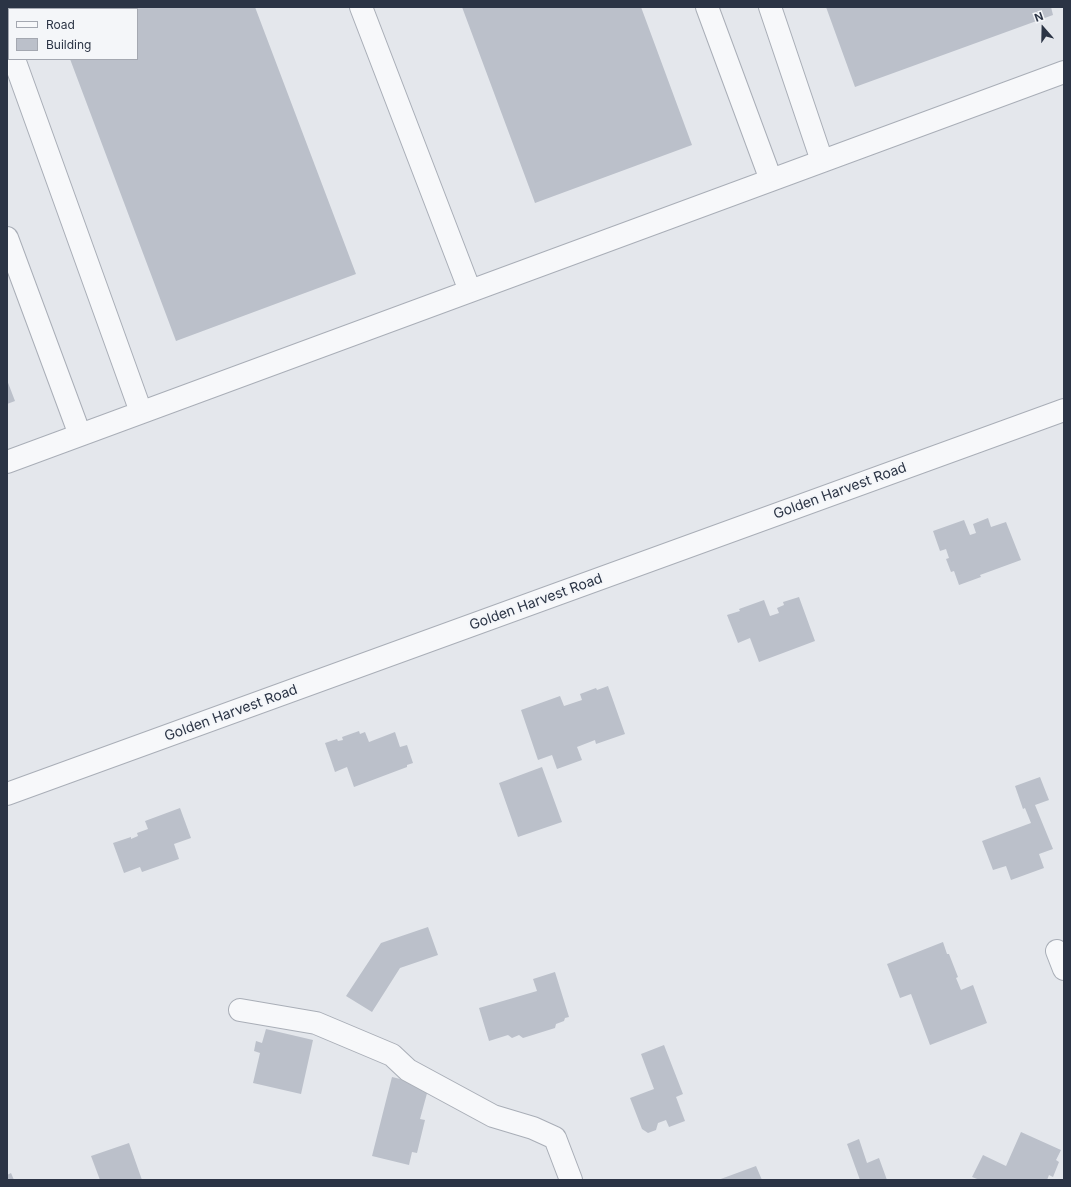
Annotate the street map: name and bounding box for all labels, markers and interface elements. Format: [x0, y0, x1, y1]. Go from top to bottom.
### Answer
legend [8, 8, 138, 60]
north arrow [1023, 8, 1063, 48]
text: N [1033, 9, 1045, 25]
text: Road [46, 17, 75, 32]
text: Building [46, 37, 91, 52]
street label: Golden Harvest Road [771, 459, 909, 523]
street label: Golden Harvest Road [467, 570, 605, 634]
street label: Golden Harvest Road [162, 681, 300, 745]

